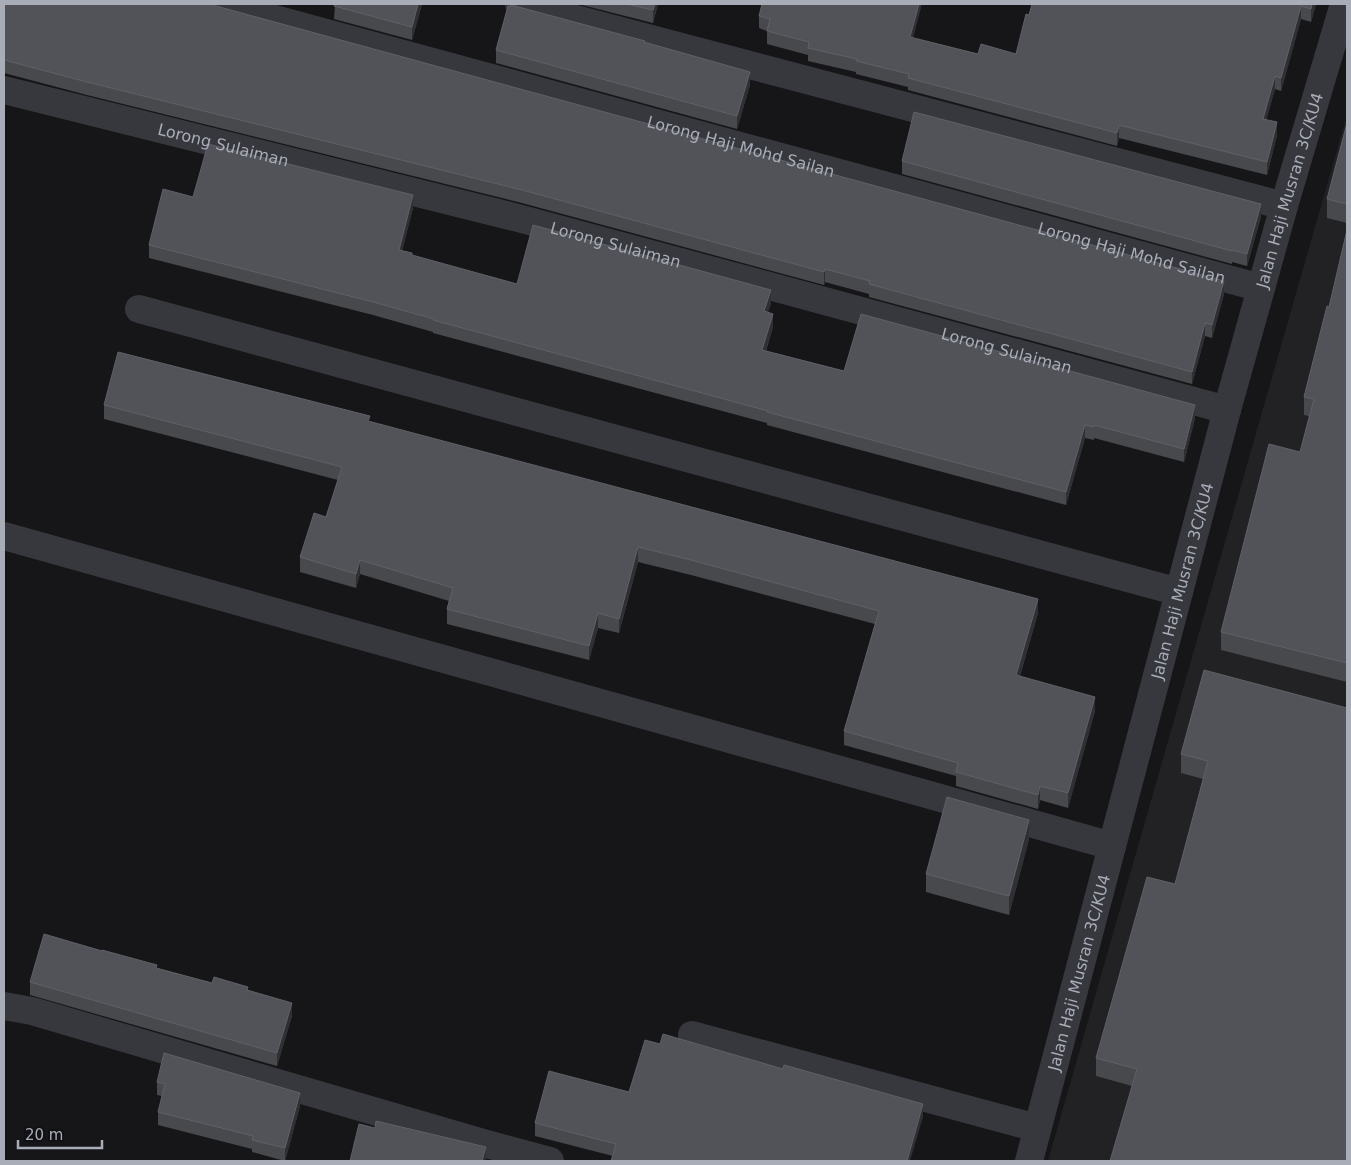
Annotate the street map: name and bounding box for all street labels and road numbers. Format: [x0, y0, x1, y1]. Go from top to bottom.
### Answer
street label: Jalan Haji Musran 3C/KU4 [1252, 91, 1327, 291]
street label: Lorong Haji Mohd Sailan [645, 112, 837, 181]
street label: Lorong Sulaiman [156, 120, 291, 171]
street label: Lorong Sulaiman [548, 218, 683, 272]
street label: Lorong Haji Mohd Sailan [1036, 219, 1227, 288]
street label: Lorong Sulaiman [939, 324, 1074, 378]
street label: Jalan Haji Musran 3C/KU4 [1147, 481, 1217, 682]
street label: Jalan Haji Musran 3C/KU4 [1044, 872, 1114, 1074]

